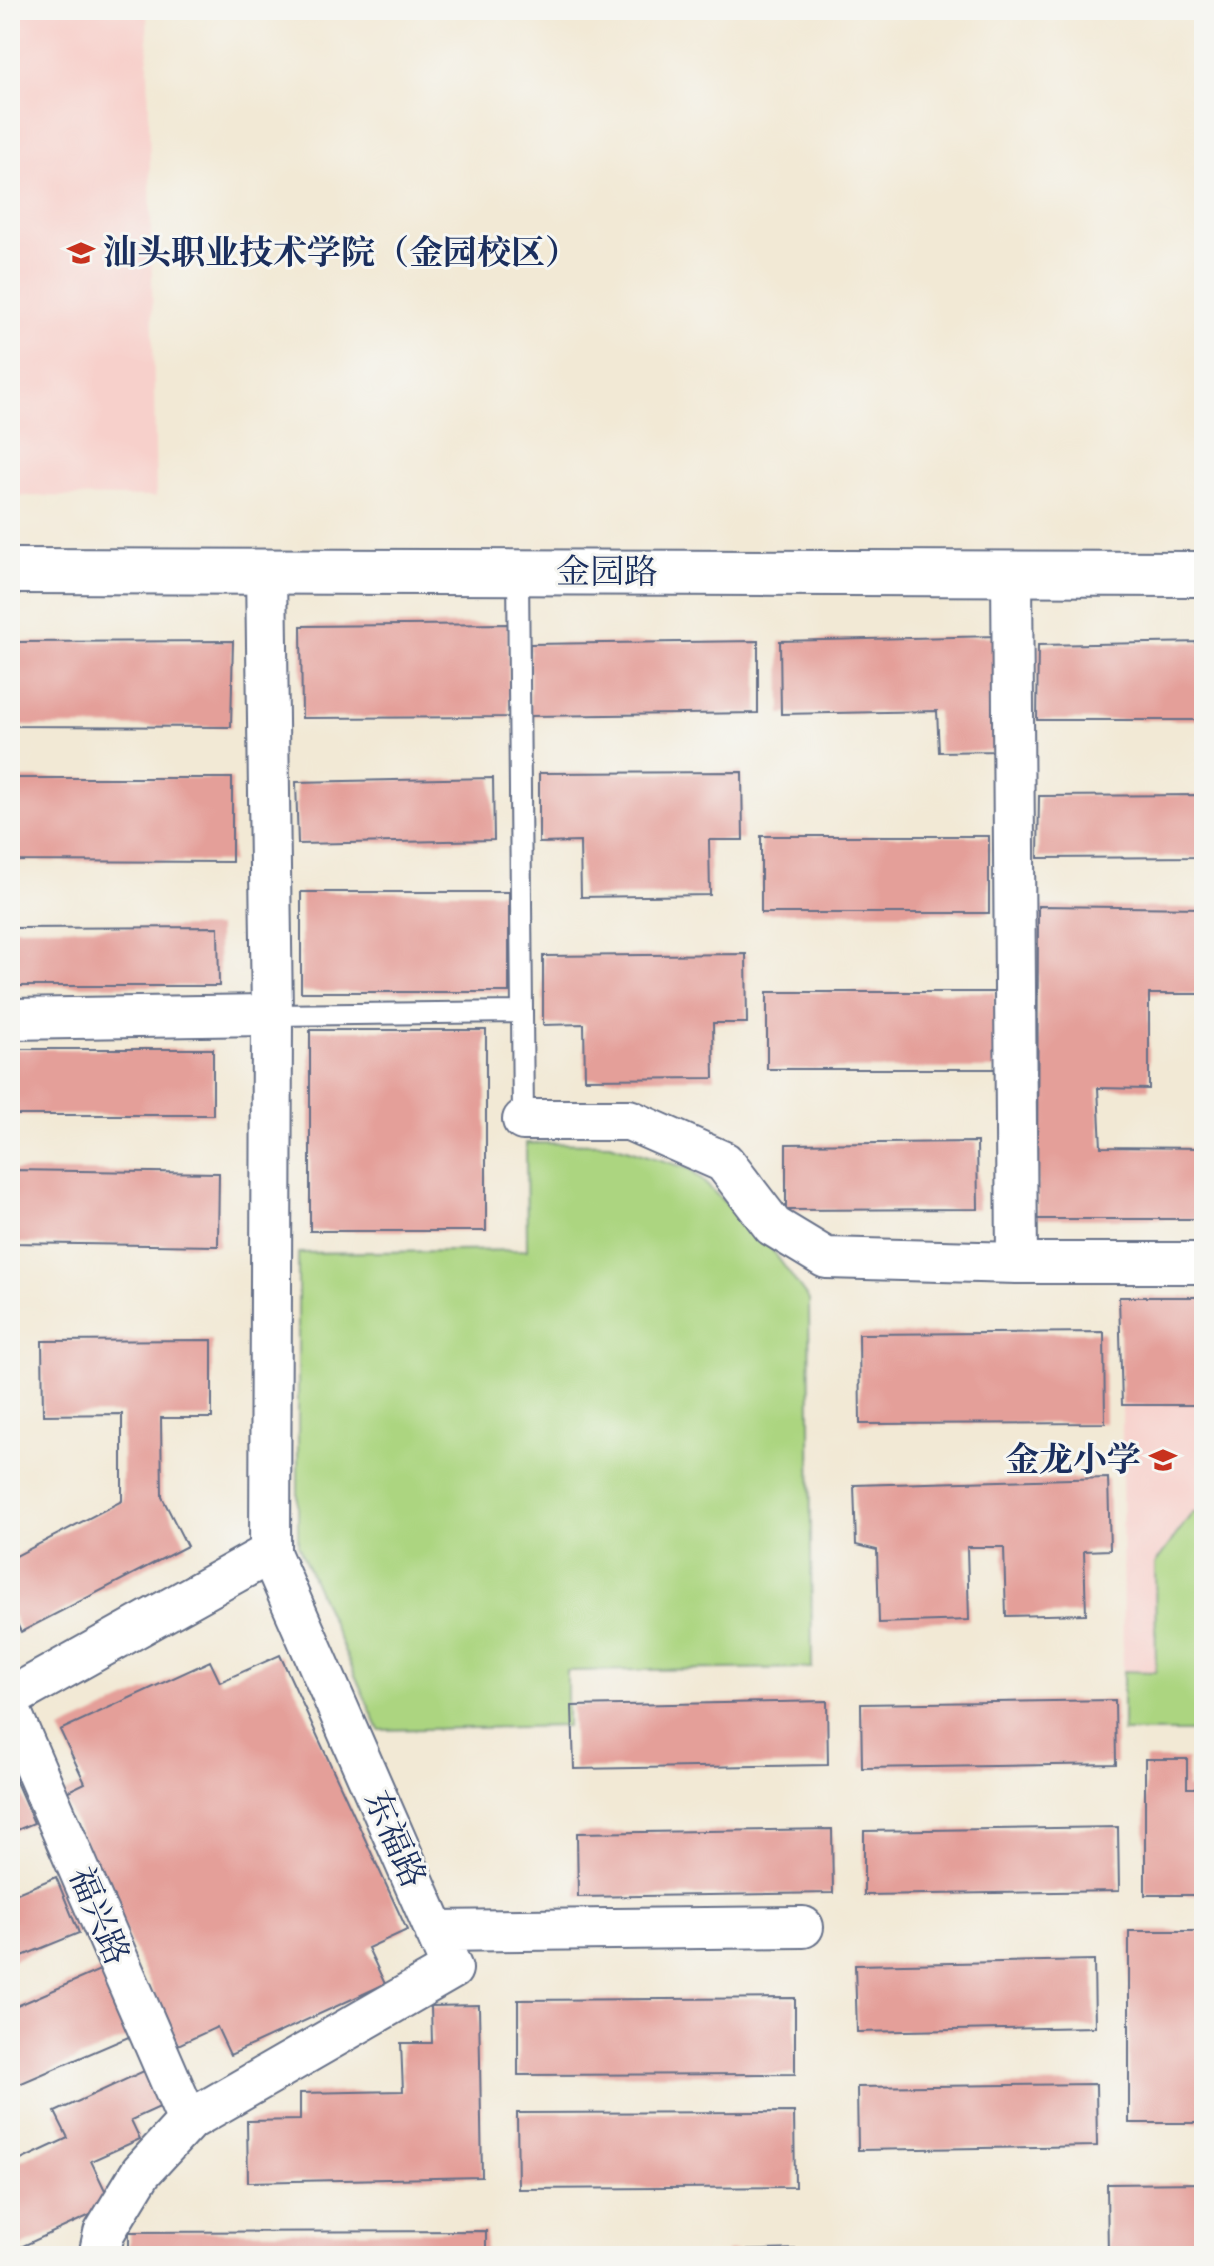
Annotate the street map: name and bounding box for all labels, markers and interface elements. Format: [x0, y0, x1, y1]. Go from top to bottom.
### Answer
place label: 汕头职业技术学院（金园校区） [103, 230, 579, 276]
school or university icon: 汕头职业技术学院（金园校区） [66, 238, 96, 268]
street label: 金园路 [556, 549, 658, 595]
place label: 金龙小学 [1005, 1437, 1141, 1483]
school or university icon: 金龙小学 [1148, 1445, 1178, 1475]
street label: 东福路 [353, 1783, 437, 1895]
street label: 福兴路 [58, 1860, 140, 1972]

